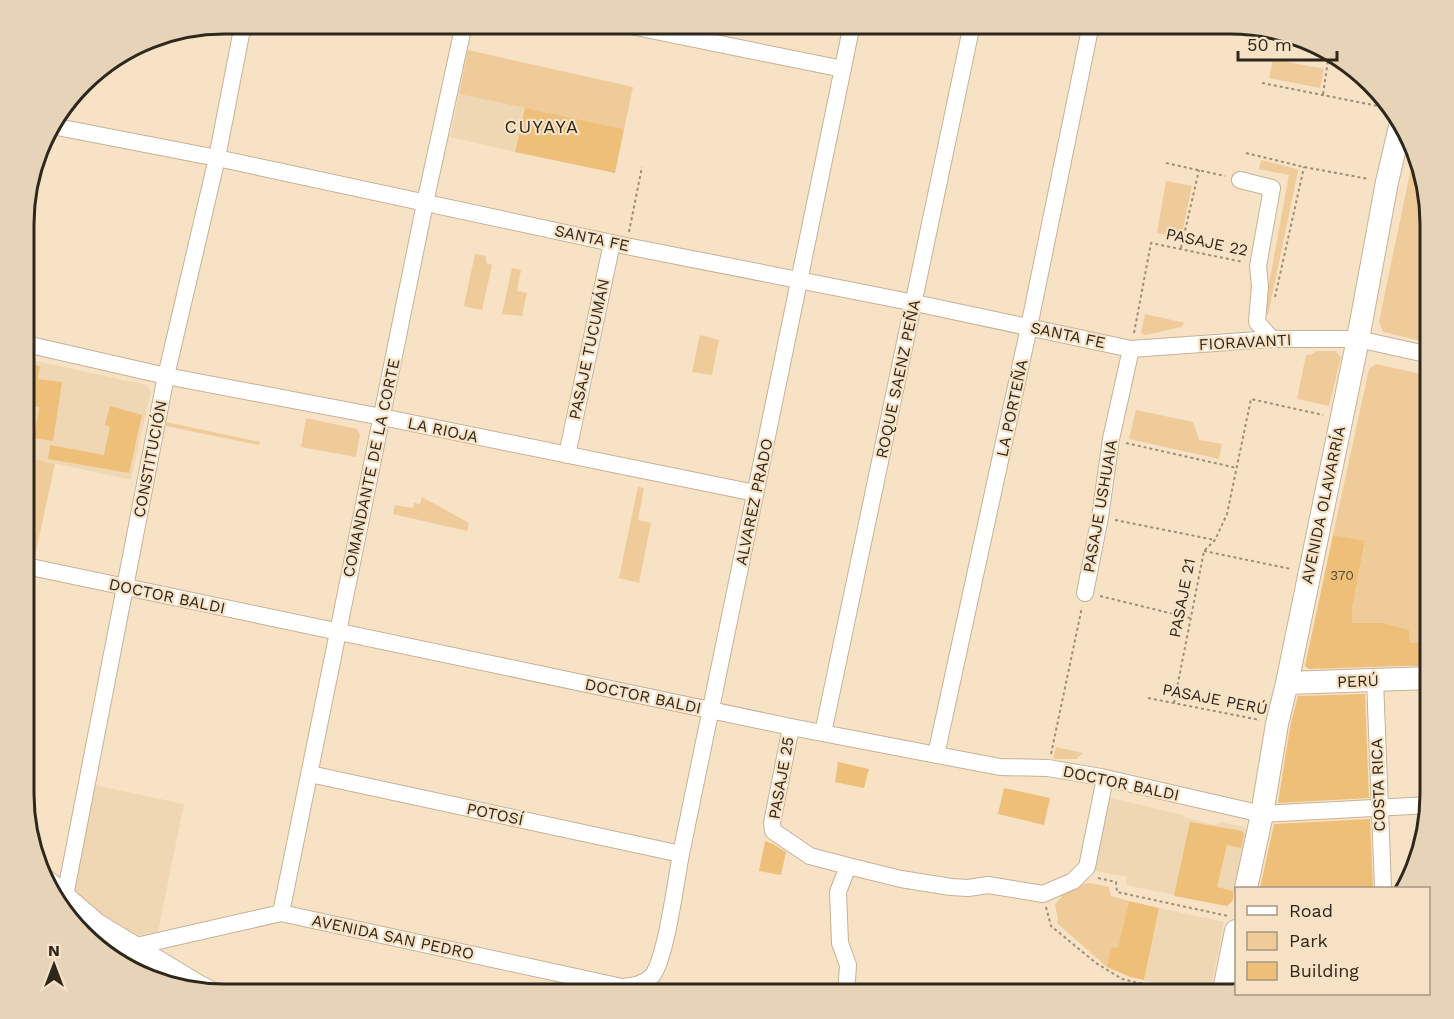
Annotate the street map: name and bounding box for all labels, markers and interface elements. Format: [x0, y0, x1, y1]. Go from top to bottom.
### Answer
scale bar [1238, 24, 1337, 62]
text: 50 m [1247, 34, 1292, 55]
district label: CUYAYA [505, 116, 579, 137]
street label: SANTA FE [553, 221, 631, 255]
street label: PASAJE 22 [1164, 224, 1250, 260]
street label: PASAJE TUCUMÁN [565, 277, 613, 421]
street label: ROQUE SAENZ PEÑA [872, 297, 924, 460]
street label: SANTA FE [1029, 318, 1107, 352]
street label: FIORAVANTI [1198, 330, 1292, 354]
street label: COMANDANTE DE LA CORTE [339, 357, 403, 579]
street label: LA PORTEÑA [992, 357, 1032, 458]
street label: CONSTITUCIÓN [129, 399, 171, 519]
street label: LA RIOJA [406, 413, 480, 447]
street label: AVENIDA OLAVARRÍA [1297, 424, 1349, 586]
street label: ALVAREZ PRADO [731, 437, 777, 567]
street label: PASAJE USHUAIA [1079, 437, 1121, 574]
street label: PASAJE 21 [1165, 557, 1199, 639]
house number: 370 [1330, 567, 1354, 583]
street label: DOCTOR BALDI [107, 574, 227, 618]
street label: PERÚ [1337, 671, 1379, 691]
street label: DOCTOR BALDI [583, 674, 703, 718]
street label: PASAJE PERÚ [1161, 679, 1269, 719]
street label: PASAJE 25 [764, 735, 798, 821]
street label: COSTA RICA [1367, 738, 1389, 832]
street label: DOCTOR BALDI [1061, 761, 1181, 805]
street label: POTOSÍ [465, 799, 525, 829]
legend [1235, 887, 1430, 995]
text: Road [1289, 900, 1333, 921]
street label: AVENIDA SAN PEDRO [310, 911, 476, 963]
text: Park [1289, 930, 1328, 951]
north arrow [24, 935, 84, 995]
text: N [48, 941, 60, 960]
text: Building [1289, 960, 1359, 981]

